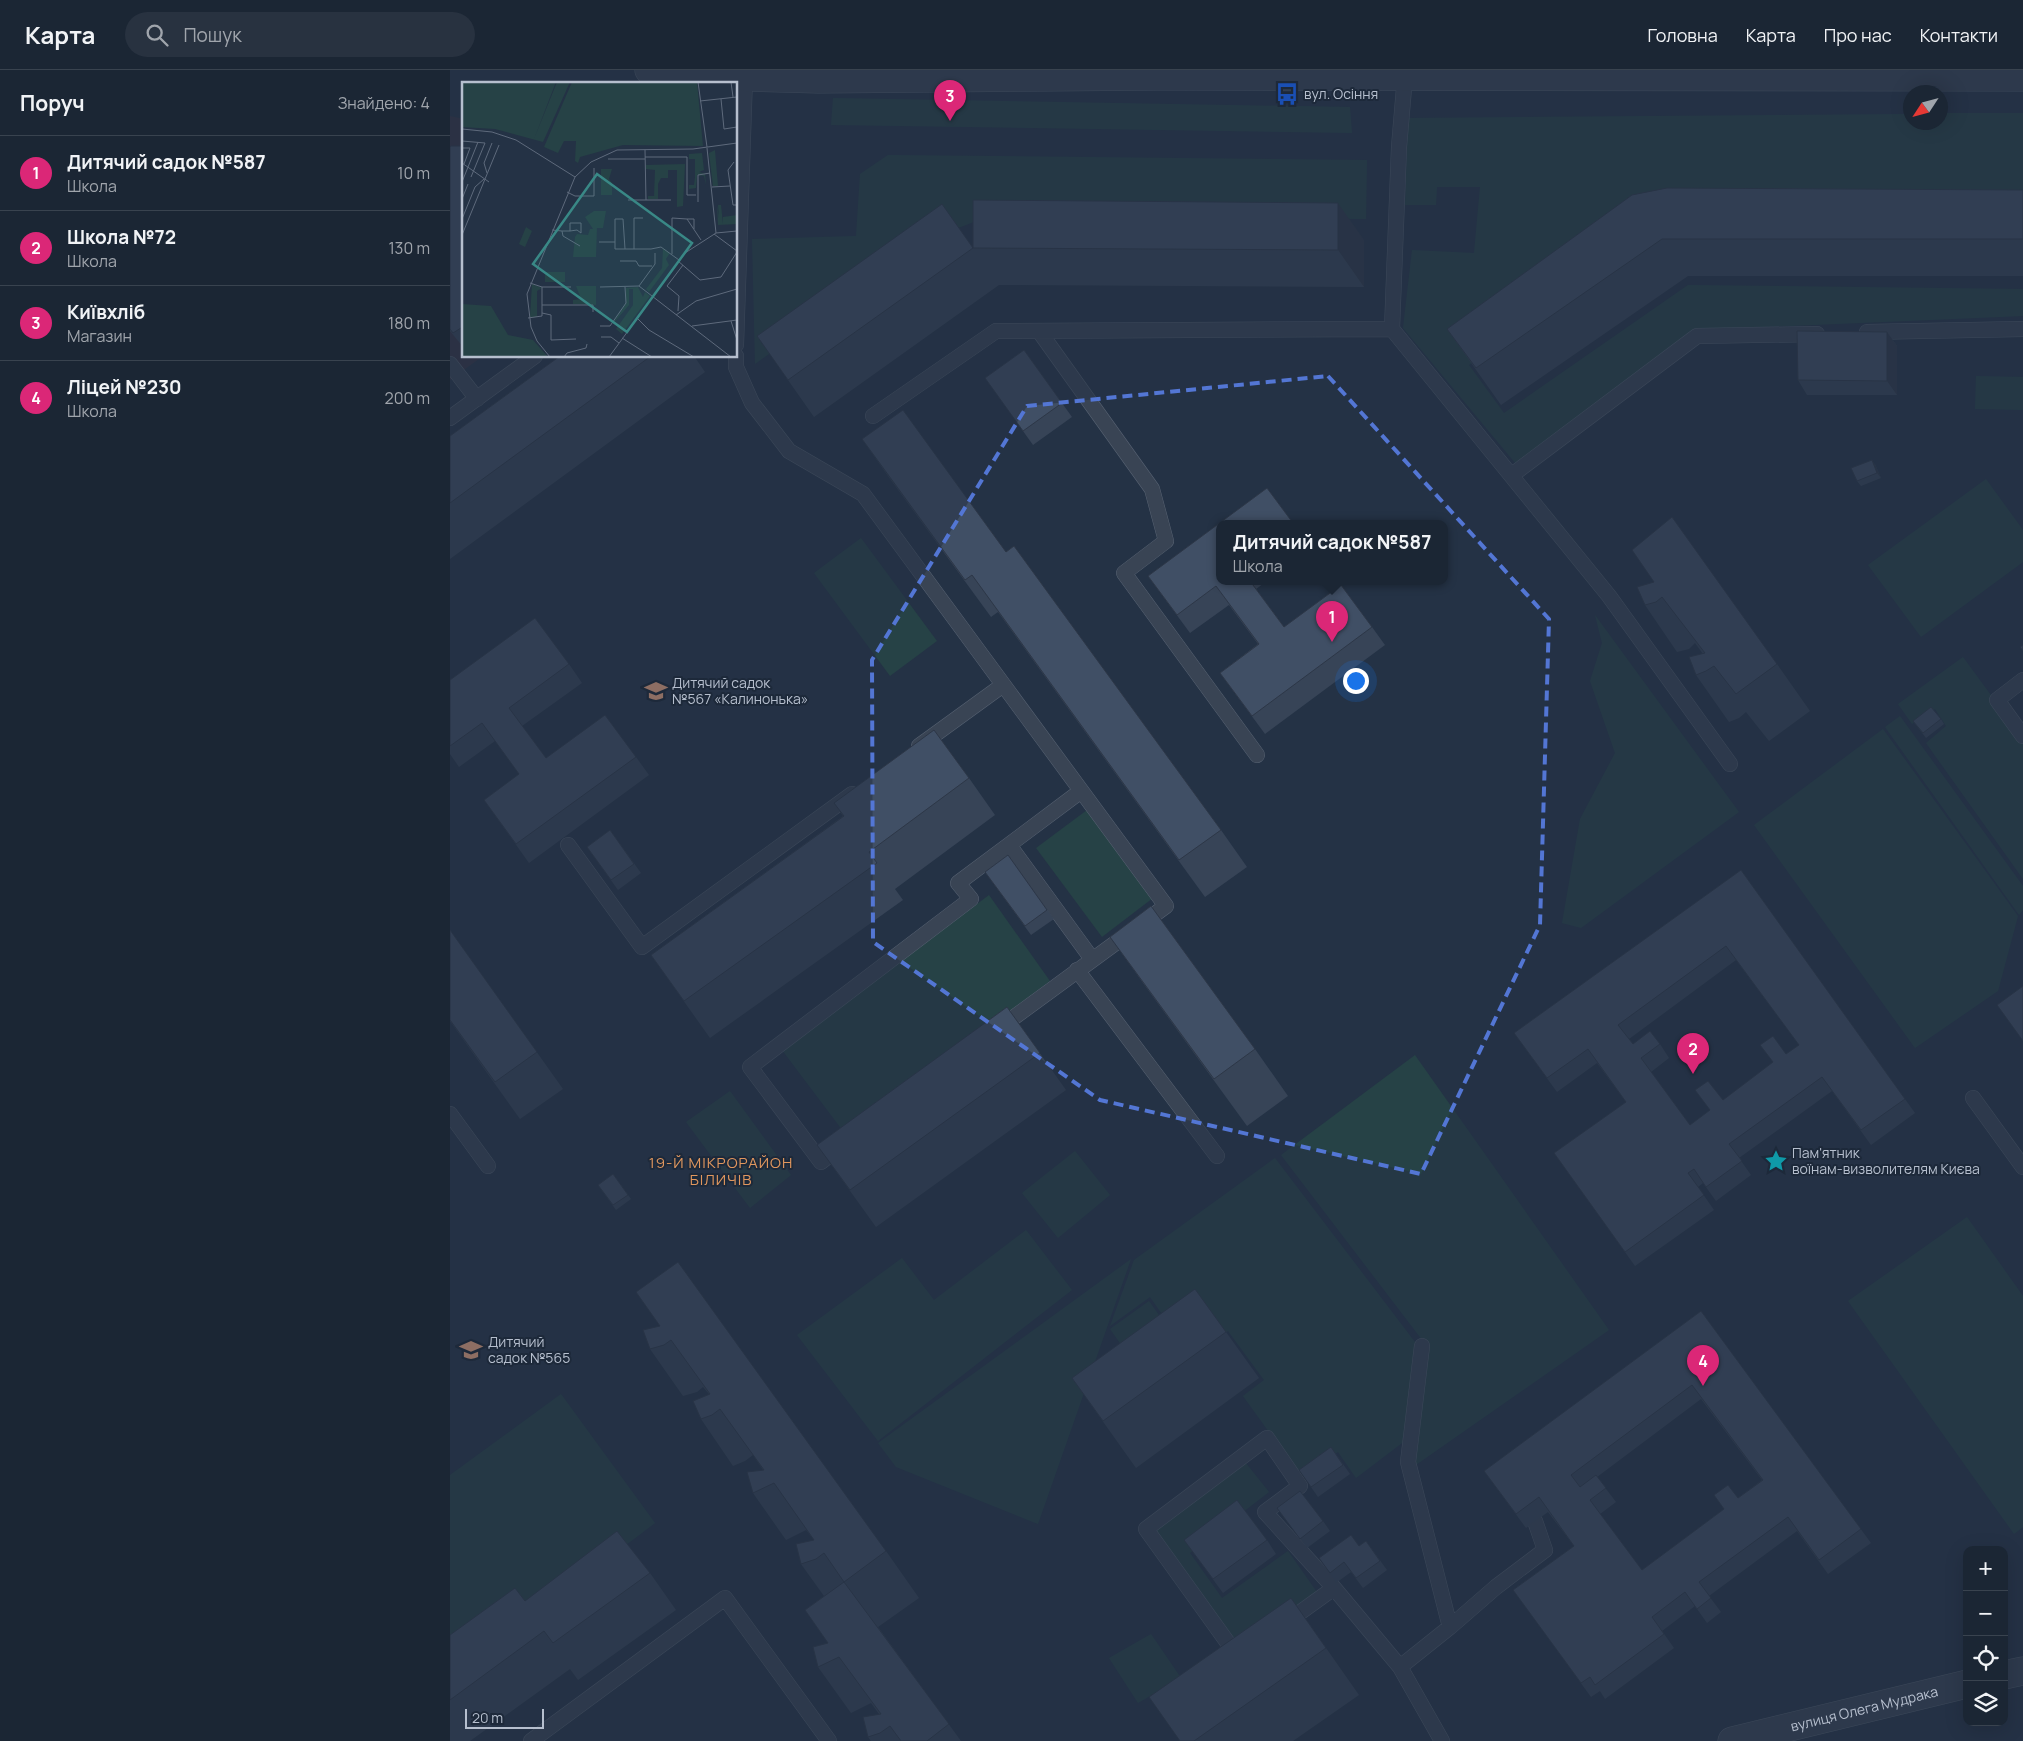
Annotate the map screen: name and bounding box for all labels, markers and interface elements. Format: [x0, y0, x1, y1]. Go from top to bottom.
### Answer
search box [125, 12, 475, 57]
text: Карта [25, 18, 95, 51]
icon: search [143, 21, 171, 49]
text: Пошук [183, 22, 242, 48]
text: Головна [1648, 23, 1718, 47]
text: Карта [1746, 23, 1796, 47]
text: Про нас [1824, 23, 1892, 47]
text: Контакти [1920, 23, 1998, 47]
pin: 3 [934, 80, 966, 121]
bus stop icon: вул. Осіння [1274, 81, 1300, 107]
inset map [462, 82, 738, 358]
place label: вул. Осіння [1304, 84, 1378, 103]
north arrow [1903, 85, 1948, 130]
text: Поруч [20, 89, 85, 117]
text: Знайдено: 4 [338, 92, 430, 114]
text: Дитячий садок №587 [67, 149, 266, 175]
text: 1 [32, 162, 40, 184]
text: 10 m [397, 162, 430, 184]
text: Школа [67, 175, 117, 197]
text: Школа №72 [67, 224, 176, 250]
text: 2 [31, 237, 41, 259]
text: 130 m [388, 237, 430, 259]
text: Школа [67, 250, 117, 272]
text: Київхліб [67, 299, 145, 325]
text: 3 [31, 312, 41, 334]
text: 180 m [388, 312, 430, 334]
text: Магазин [67, 325, 132, 347]
text: Ліцей №230 [67, 374, 182, 400]
text: 4 [31, 387, 41, 409]
text: 200 m [385, 387, 430, 409]
text: Школа [67, 400, 117, 422]
popup [1216, 520, 1448, 585]
text: Дитячий садок №587 [1233, 529, 1431, 555]
text: Школа [1233, 555, 1283, 577]
pin: 1 [1316, 601, 1348, 642]
your location [1343, 668, 1369, 694]
place label: Дитячий садок №567 «Калинонька» [672, 673, 808, 708]
school or university icon: Дитячий садок №567 «Калинонька» [643, 678, 669, 704]
pin: 2 [1677, 1033, 1709, 1074]
place label: Пам'ятник воїнам-визволителям Києва [1792, 1143, 1980, 1178]
place icon: Пам'ятник воїнам-визволителям Києва [1763, 1148, 1789, 1174]
district label: 19-Й МІКРОРАЙОН БІЛИЧІВ [649, 1152, 793, 1190]
place label: Дитячий садок №565 [488, 1332, 570, 1367]
school or university icon: Дитячий садок №565 [458, 1337, 484, 1363]
pin: 4 [1687, 1345, 1719, 1386]
map controls [1963, 1546, 2008, 1726]
button: + [1963, 1546, 2008, 1591]
button: − [1963, 1591, 2008, 1636]
button: locate [1963, 1636, 2008, 1681]
street label: вулиця Олега Мудрака [1788, 1681, 1940, 1736]
button: layers [1963, 1681, 2008, 1726]
scale bar [465, 1706, 544, 1729]
text: 20 m [472, 1708, 503, 1727]

